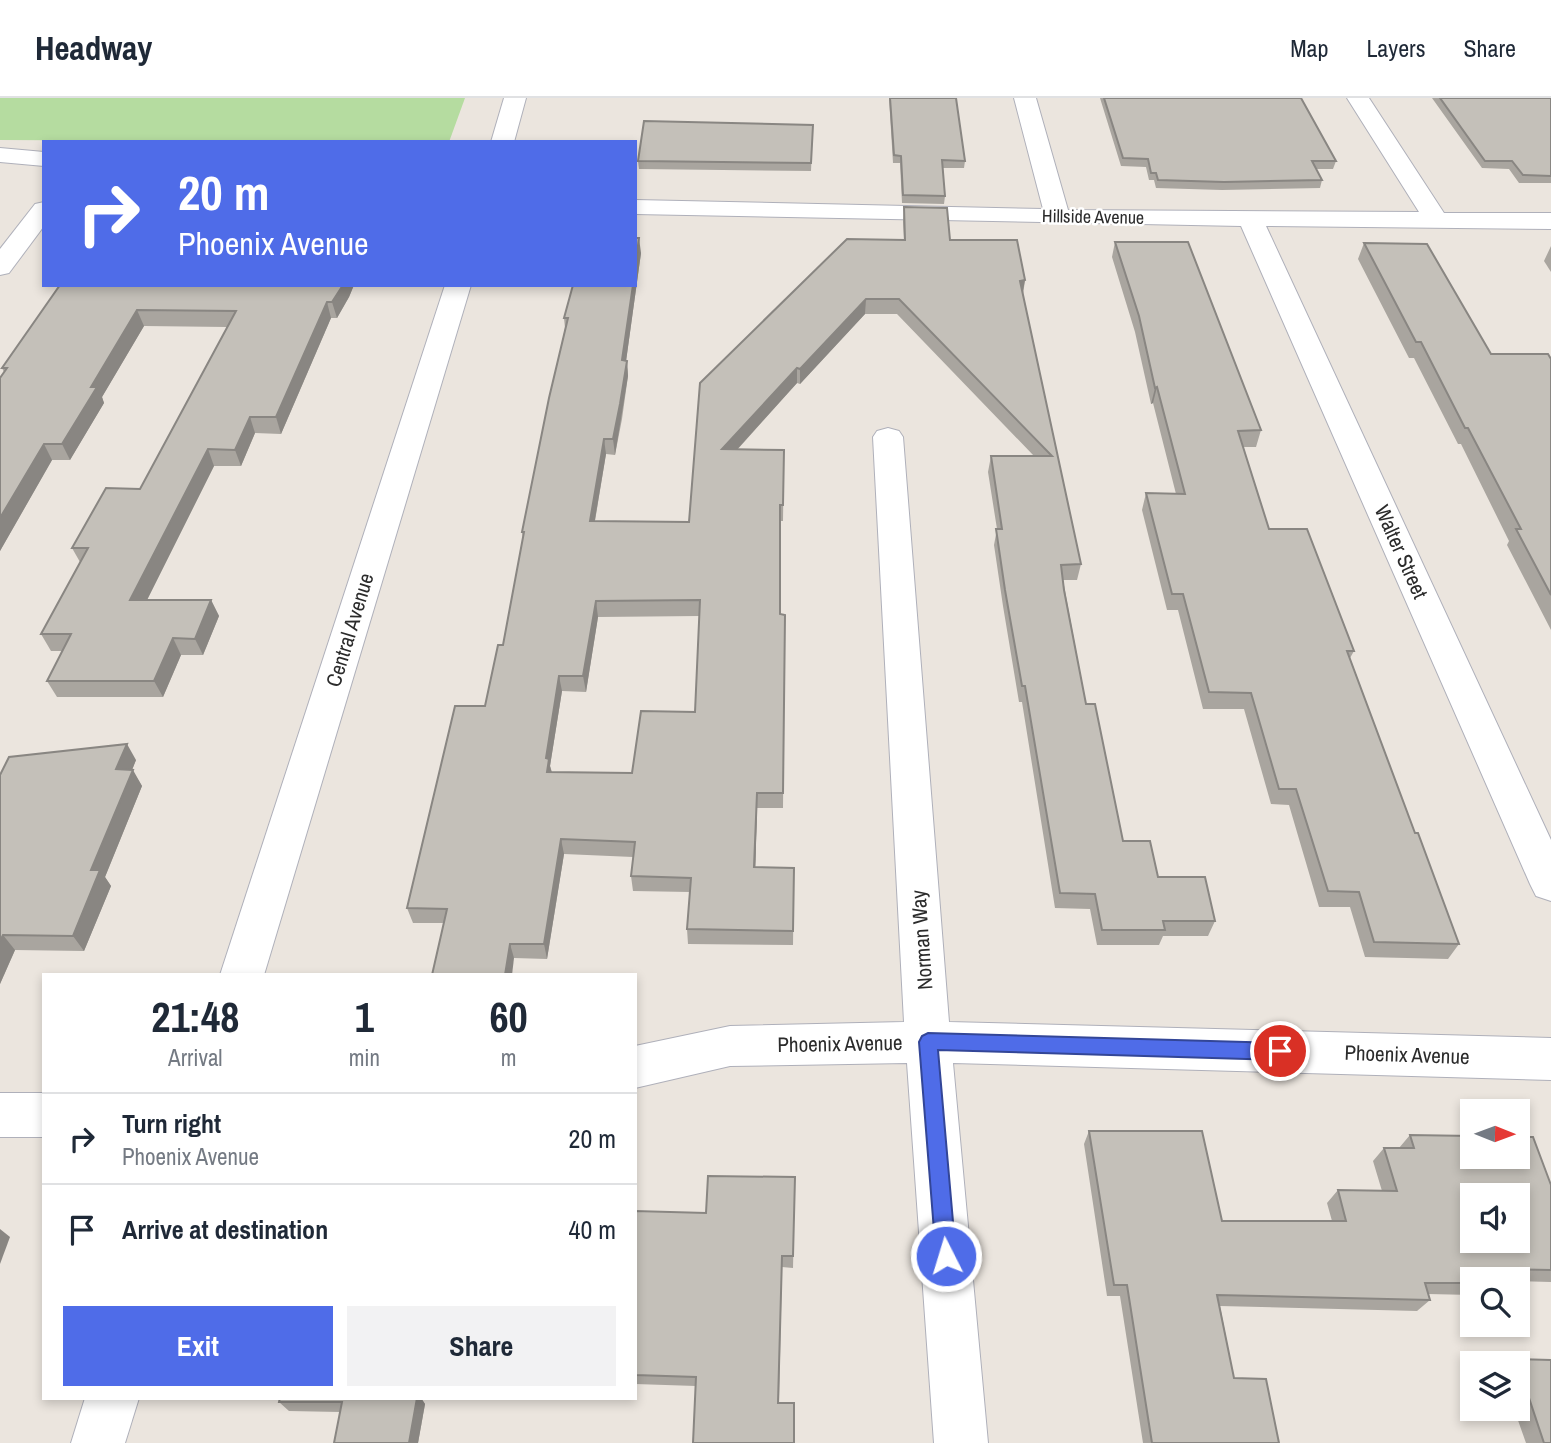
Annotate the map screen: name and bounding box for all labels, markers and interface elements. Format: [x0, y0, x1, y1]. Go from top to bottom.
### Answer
text: Headway [35, 26, 152, 70]
text: Map [1290, 32, 1328, 64]
text: Layers [1366, 32, 1425, 64]
text: Share [1463, 32, 1516, 64]
text: 20 m [178, 159, 270, 225]
icon: right [63, 168, 154, 259]
street label: Hillside Avenue [1042, 203, 1144, 230]
text: Phoenix Avenue [178, 222, 369, 265]
street label: Walter Street [1368, 500, 1435, 603]
street label: Central Avenue [318, 569, 381, 690]
street label: Norman Way [904, 889, 939, 991]
text: 21:48 [151, 989, 239, 1045]
text: 1 [355, 989, 374, 1045]
text: 60 [489, 989, 528, 1045]
pin [1250, 1021, 1310, 1081]
street label: Phoenix Avenue [777, 1028, 903, 1059]
icon: arrive [1261, 1032, 1299, 1070]
street label: Phoenix Avenue [1344, 1038, 1470, 1071]
text: Arrival [168, 1042, 223, 1073]
text: min [349, 1042, 380, 1073]
text: m [501, 1042, 516, 1073]
north arrow [1460, 1099, 1530, 1169]
map controls [1460, 1099, 1530, 1421]
text: Turn right [122, 1106, 221, 1141]
icon: right [63, 1120, 101, 1158]
text: 20 m [569, 1121, 616, 1156]
text: Phoenix Avenue [122, 1141, 259, 1172]
button: sound [1460, 1183, 1530, 1253]
icon: arrive [63, 1211, 101, 1249]
text: Arrive at destination [122, 1212, 328, 1247]
text: 40 m [569, 1212, 616, 1247]
position arrow [909, 1219, 983, 1293]
button: search [1460, 1267, 1530, 1337]
button: Exit [63, 1306, 333, 1386]
button: Share [347, 1306, 616, 1386]
button: layers [1460, 1351, 1530, 1421]

